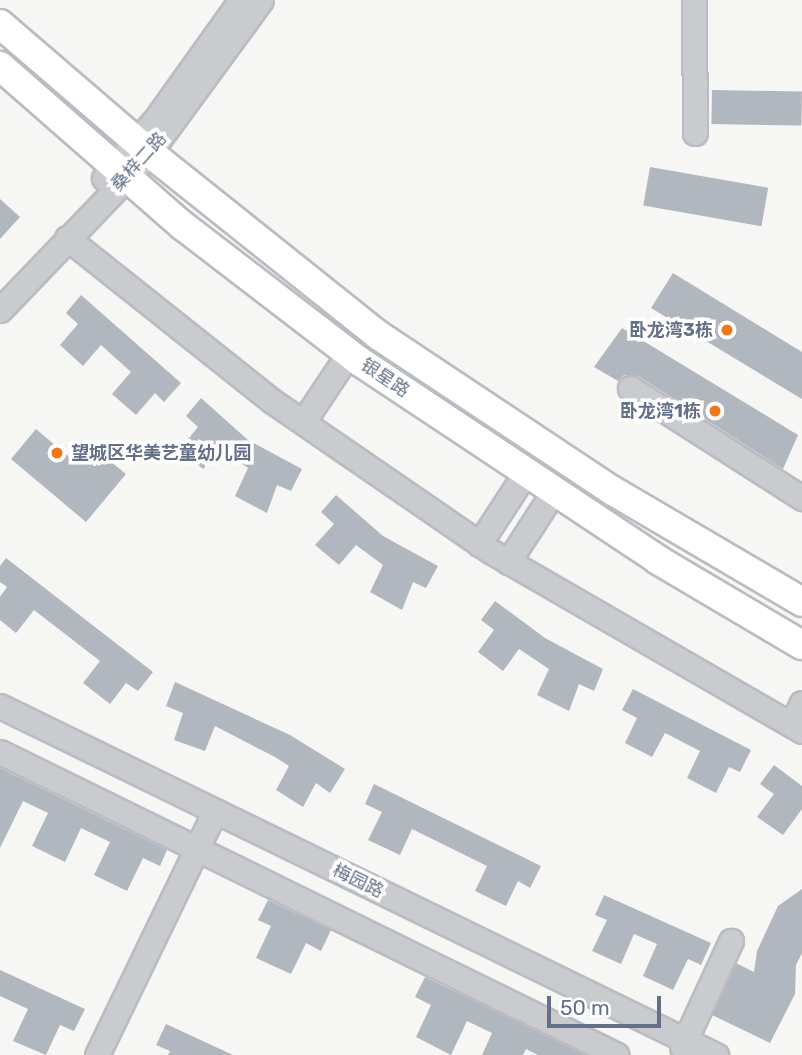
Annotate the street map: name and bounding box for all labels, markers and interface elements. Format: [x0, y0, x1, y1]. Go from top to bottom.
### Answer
street label: 桑梓二路 [107, 128, 171, 196]
place label: 卧龙湾3栋 [629, 319, 713, 341]
marker: 卧龙湾3栋 [719, 322, 735, 338]
street label: 银星路 [357, 354, 413, 402]
place label: 卧龙湾1栋 [620, 400, 701, 422]
marker: 卧龙湾1栋 [707, 403, 723, 419]
place label: 望城区华美艺童幼儿园 [71, 442, 251, 464]
marker: 望城区华美艺童幼儿园 [49, 445, 65, 461]
street label: 梅园路 [329, 859, 387, 903]
scale bar [550, 982, 664, 1026]
text: 50 m [560, 995, 610, 1020]

